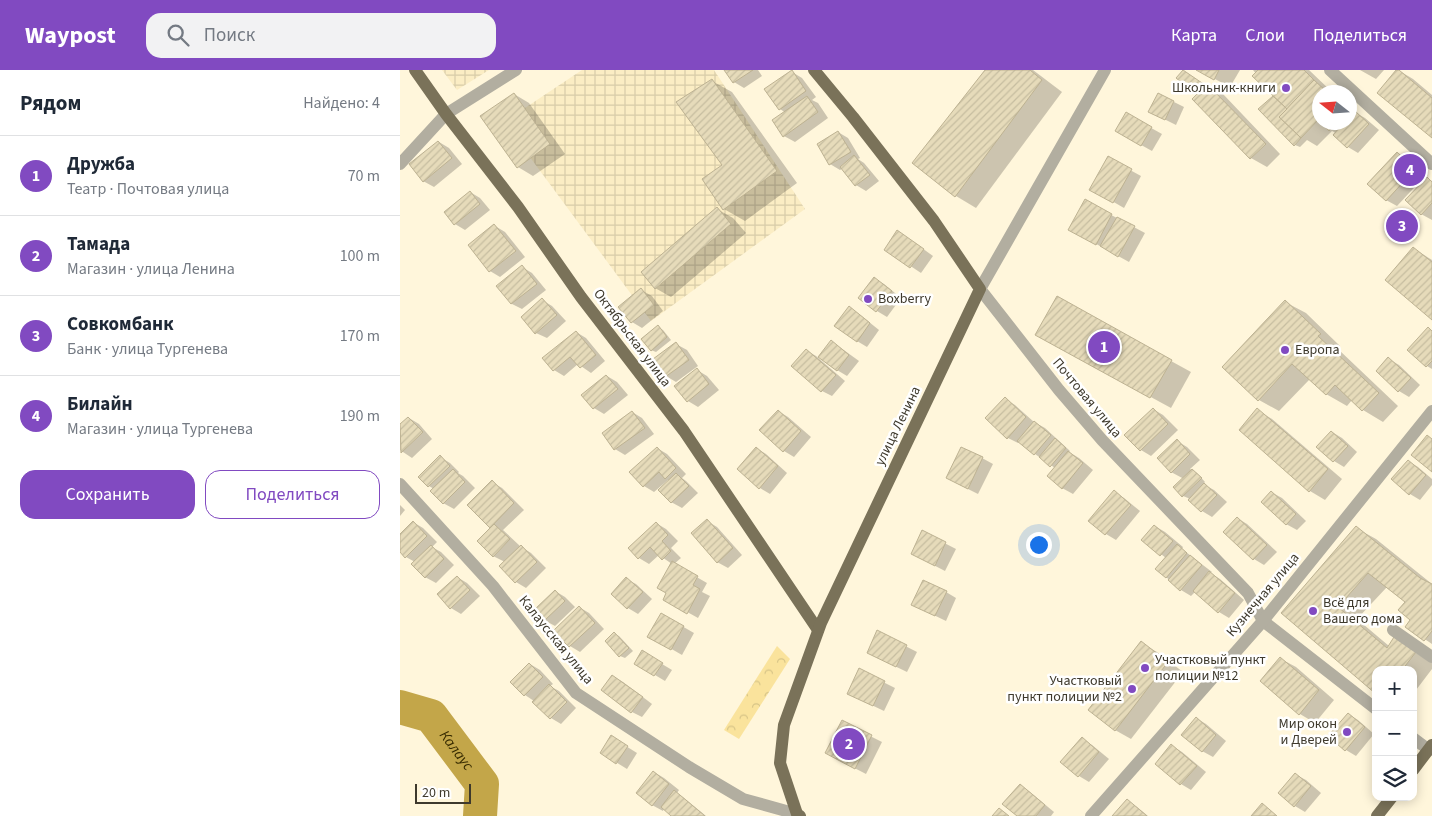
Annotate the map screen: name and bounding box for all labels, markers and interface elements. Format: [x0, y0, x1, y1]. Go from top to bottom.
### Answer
search box [146, 13, 496, 58]
text: Waypost [25, 18, 116, 53]
icon: search [164, 21, 192, 49]
text: Поиск [204, 22, 255, 49]
text: Карта [1171, 23, 1217, 48]
text: Слои [1245, 23, 1285, 48]
text: Поделиться [1313, 23, 1407, 48]
place label: Школьник-книги [1172, 78, 1276, 98]
marker: Школьник-книги [1280, 82, 1292, 94]
north arrow [1312, 85, 1357, 130]
text: Рядом [20, 88, 81, 118]
text: Найдено: 4 [303, 92, 380, 114]
text: Дружба [67, 151, 135, 178]
pin: 4 [1394, 151, 1426, 189]
text: 1 [32, 165, 40, 187]
text: 70 m [348, 165, 380, 187]
text: Театр · Почтовая улица [67, 178, 229, 200]
pin: 3 [1386, 207, 1418, 245]
text: Тамада [67, 231, 130, 258]
text: 2 [32, 245, 40, 267]
text: 100 m [340, 245, 380, 267]
text: Магазин · улица Ленина [67, 258, 235, 280]
street label: Октябрьская улица [588, 285, 676, 391]
place label: Boxberry [878, 289, 932, 309]
marker: Boxberry [862, 293, 874, 305]
text: Совкомбанк [67, 311, 174, 338]
text: 3 [32, 325, 40, 347]
text: 170 m [340, 325, 380, 347]
pin: 1 [1088, 328, 1120, 366]
text: Банк · улица Тургенева [67, 338, 228, 360]
place label: Европа [1295, 340, 1340, 360]
marker: Европа [1279, 344, 1291, 356]
street label: Почтовая улица [1048, 354, 1126, 442]
street label: улица Ленина [870, 383, 926, 469]
text: Билайн [67, 391, 133, 418]
text: 4 [32, 405, 40, 427]
text: 190 m [340, 405, 380, 427]
text: Магазин · улица Тургенева [67, 418, 253, 440]
button: Сохранить [20, 470, 195, 519]
button: Поделиться [205, 470, 380, 519]
your location [1026, 532, 1052, 558]
street label: Кузнечная улица [1222, 549, 1304, 641]
street label: Калаусская улица [514, 591, 598, 689]
place label: Всё для Вашего дома [1323, 593, 1402, 629]
marker: Всё для Вашего дома [1307, 605, 1319, 617]
place label: Участковый пункт полиции №12 [1155, 650, 1266, 686]
marker: Участковый пункт полиции №12 [1139, 662, 1151, 674]
map controls [1372, 666, 1417, 801]
button: + [1372, 666, 1417, 711]
place label: Участковый пункт полиции №2 [1007, 671, 1122, 707]
marker: Участковый пункт полиции №2 [1126, 683, 1138, 695]
button: − [1372, 711, 1417, 756]
place label: Мир окон и Дверей [1279, 714, 1337, 750]
pin: 2 [833, 725, 865, 763]
water label: Калаус [435, 726, 479, 775]
marker: Мир окон и Дверей [1341, 726, 1353, 738]
button: layers [1372, 756, 1417, 801]
scale bar [415, 781, 471, 804]
text: 20 m [422, 783, 450, 803]

